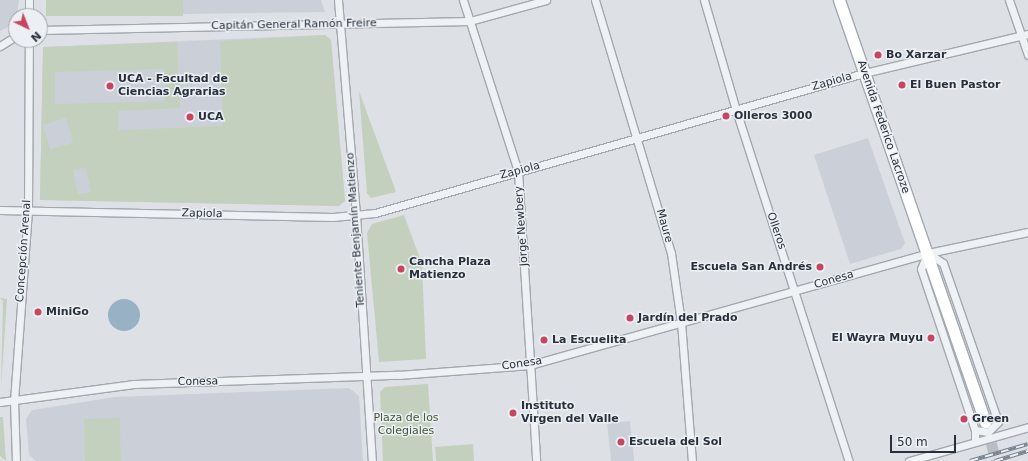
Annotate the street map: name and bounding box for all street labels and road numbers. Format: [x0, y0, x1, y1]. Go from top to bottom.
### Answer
street label: Capitán General Ramón Freire [211, 17, 377, 33]
street label: Avenida Federico Lacroze [854, 59, 912, 195]
street label: Zapiola [811, 70, 853, 94]
street label: Teniente Benjamín Matienzo [344, 152, 368, 308]
street label: Zapiola [499, 159, 541, 183]
street label: Jorge Newbery [513, 185, 531, 267]
street label: Concepción Arenal [14, 199, 34, 303]
street label: Zapiola [181, 207, 223, 221]
street label: Maure [653, 208, 675, 244]
street label: Olleros [764, 211, 788, 251]
street label: Conesa [813, 268, 855, 292]
street label: Conesa [501, 355, 543, 373]
street label: Conesa [178, 375, 218, 389]

